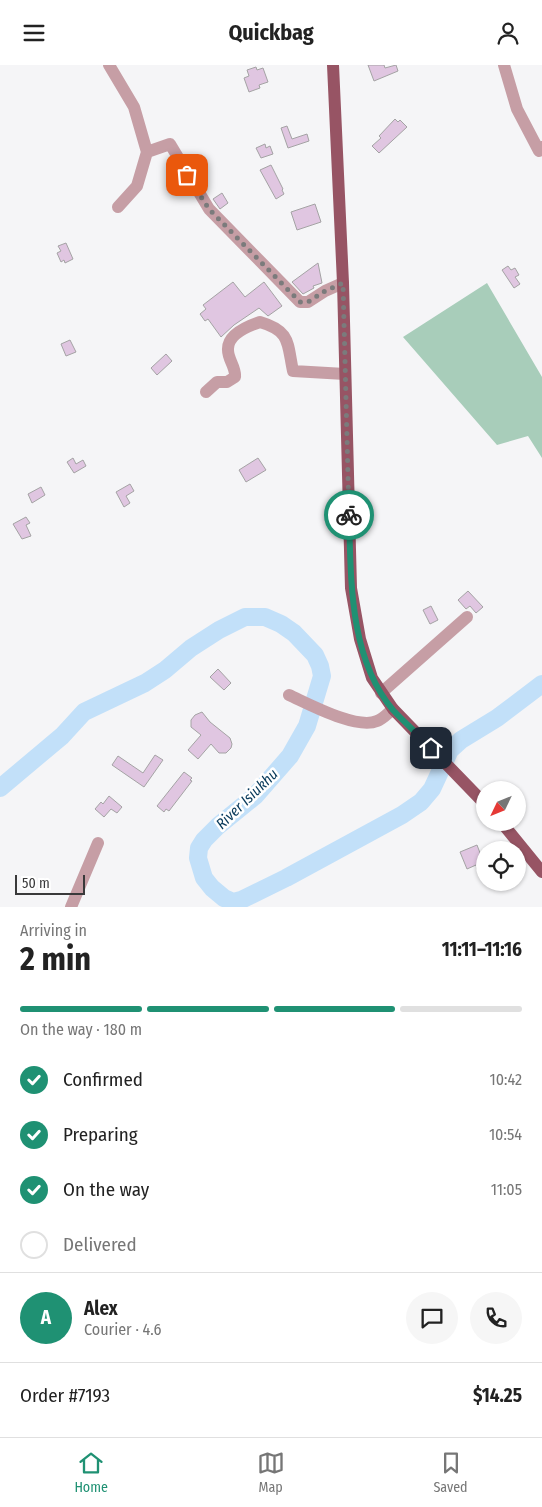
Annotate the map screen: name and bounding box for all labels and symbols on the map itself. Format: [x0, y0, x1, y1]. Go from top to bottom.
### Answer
pin [166, 154, 208, 196]
courier [324, 490, 374, 540]
pin [410, 727, 452, 769]
water label: River Isiukhu [212, 765, 282, 833]
north arrow [476, 781, 526, 831]
scale bar [15, 872, 85, 895]

